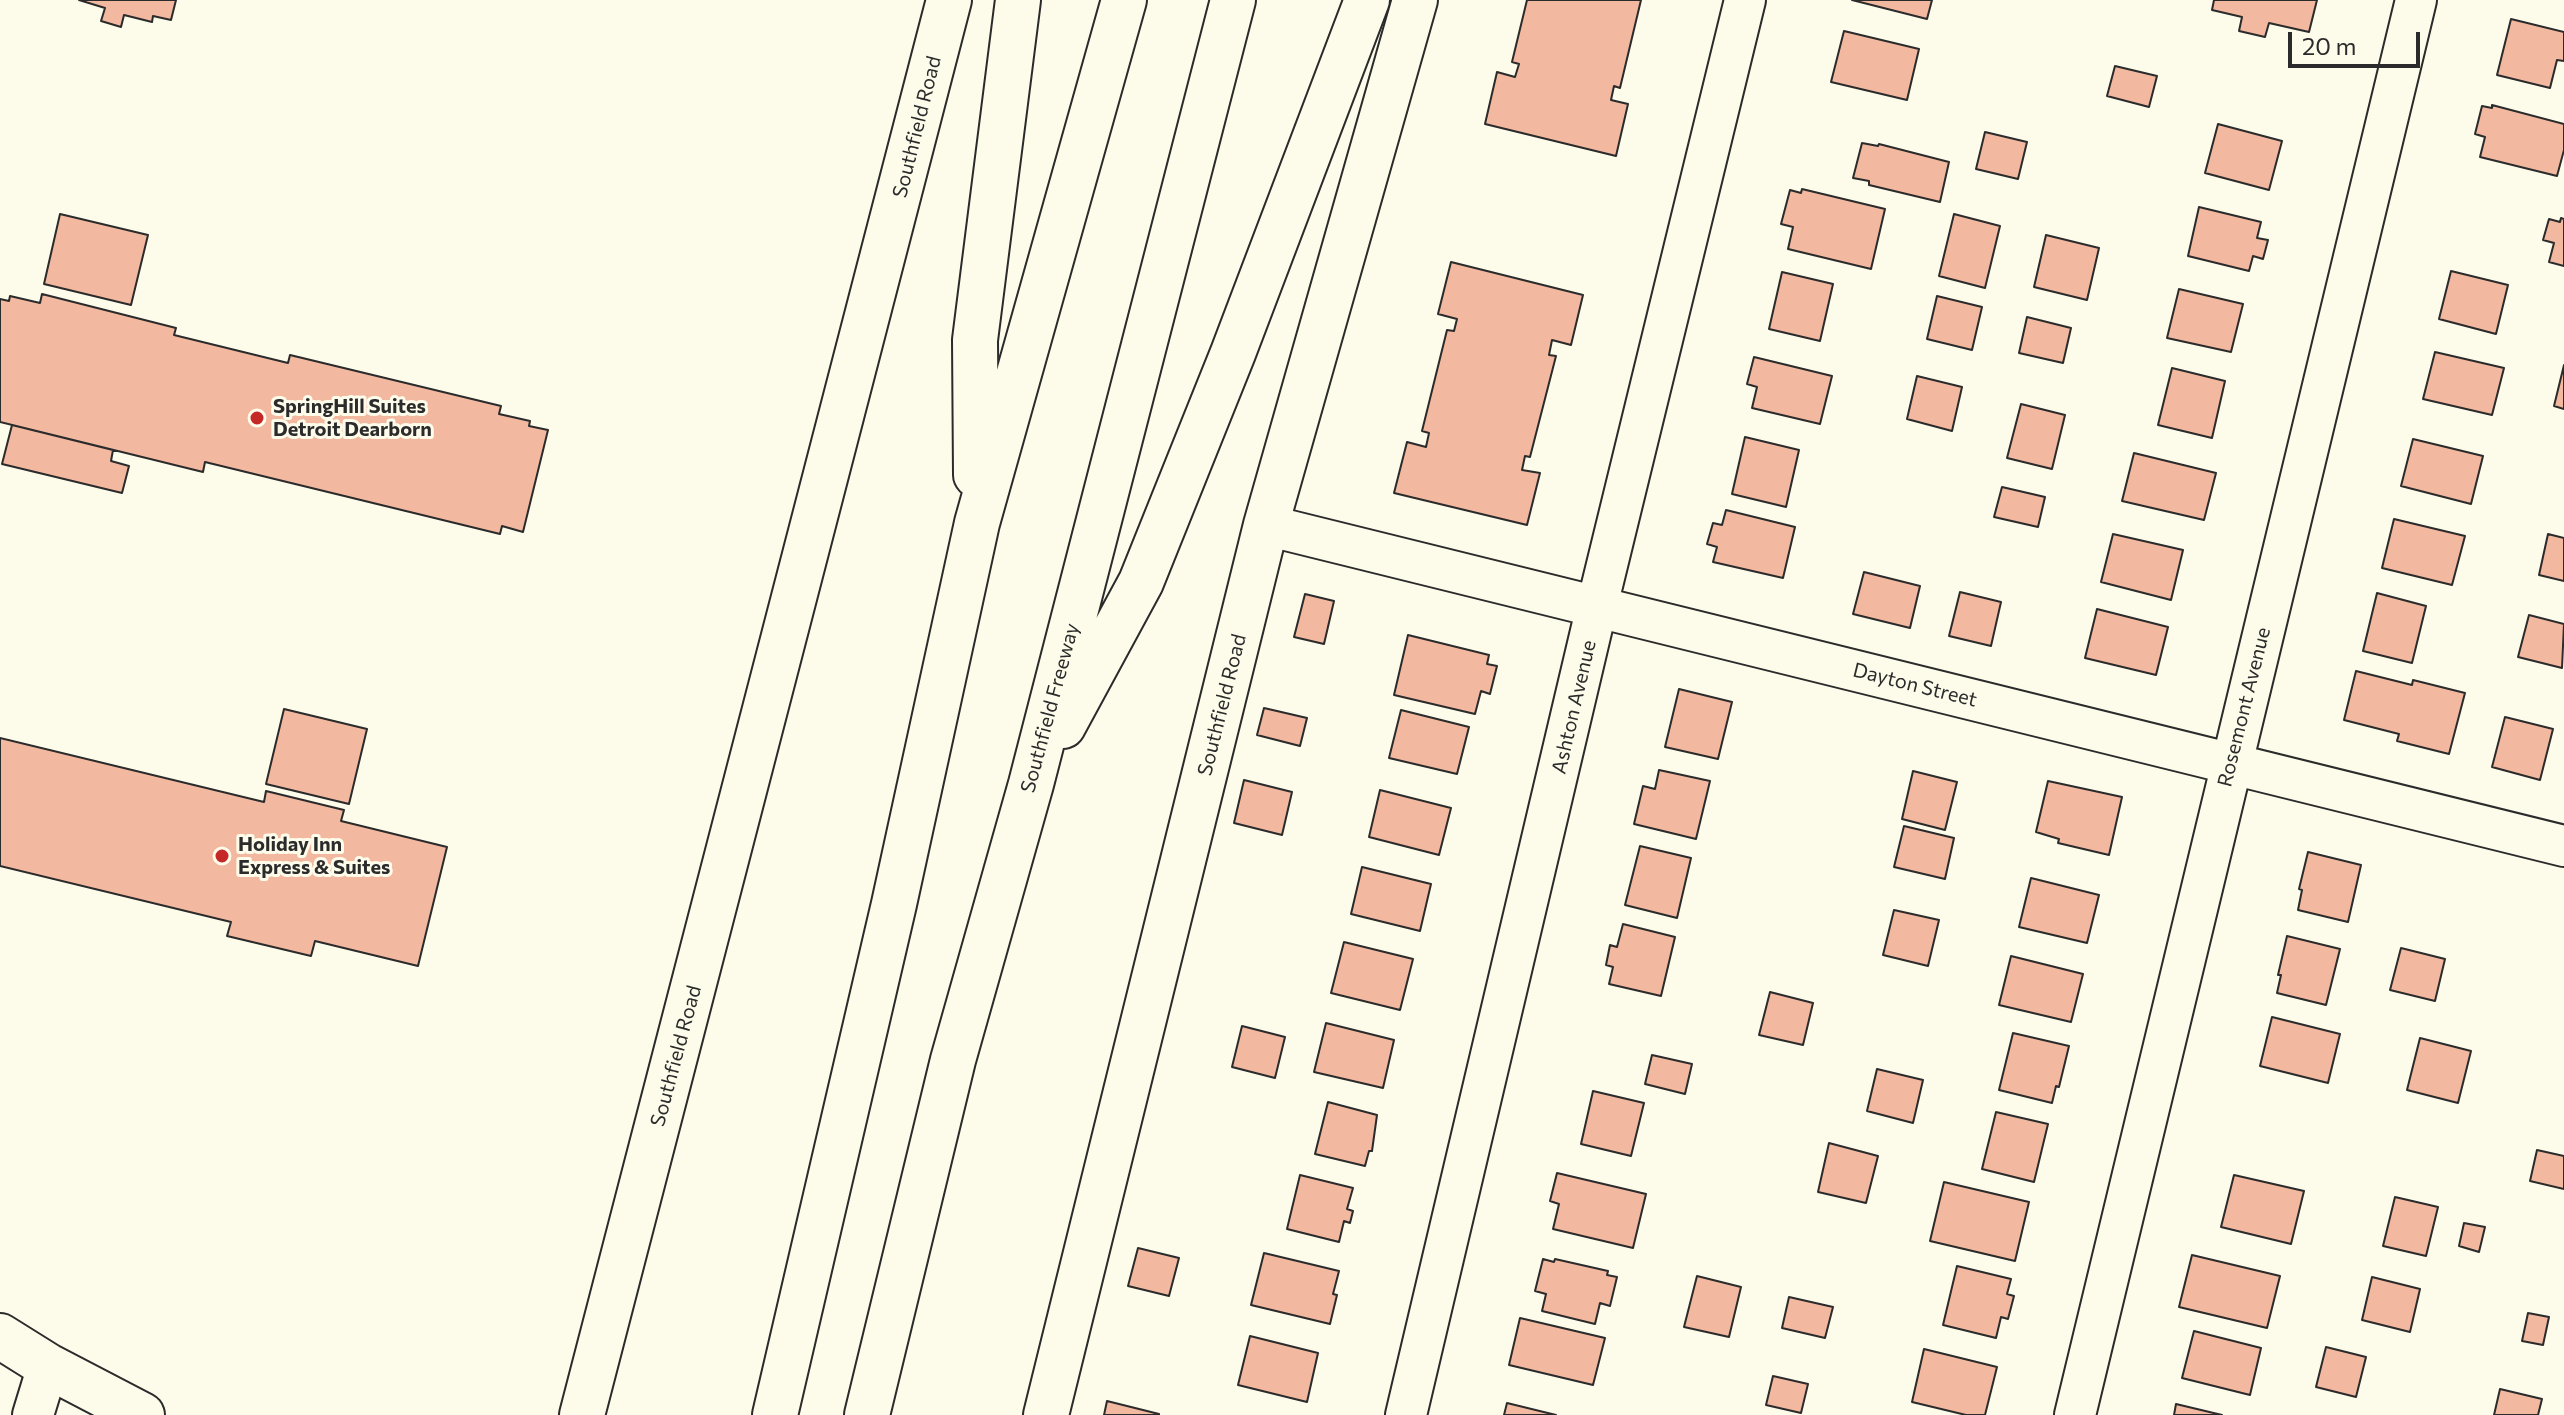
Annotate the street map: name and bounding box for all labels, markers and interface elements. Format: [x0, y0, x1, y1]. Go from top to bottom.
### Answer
scale bar [2292, 16, 2424, 66]
text: 20 m [2302, 31, 2356, 60]
street label: Southfield Road [888, 54, 946, 200]
place label: SpringHill Suites Detroit Dearborn [273, 394, 432, 441]
marker: SpringHill Suites Detroit Dearborn [248, 409, 266, 427]
street label: Southfield Freeway [1016, 621, 1084, 795]
street label: Rosemont Avenue [2213, 625, 2275, 789]
street label: Southfield Road [1193, 632, 1251, 778]
street label: Ashton Avenue [1547, 638, 1601, 776]
street label: Dayton Street [1850, 658, 1980, 712]
place label: Holiday Inn Express & Suites [238, 832, 390, 879]
marker: Holiday Inn Express & Suites [213, 847, 231, 865]
street label: Southfield Road [646, 983, 706, 1129]

